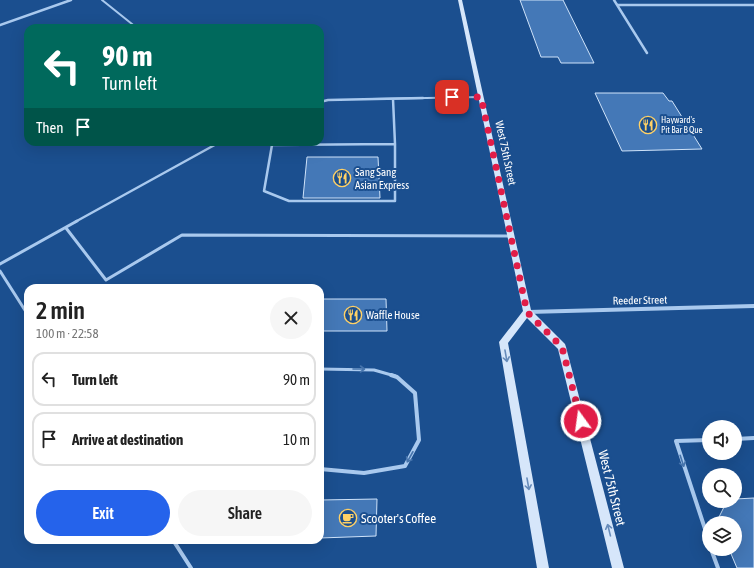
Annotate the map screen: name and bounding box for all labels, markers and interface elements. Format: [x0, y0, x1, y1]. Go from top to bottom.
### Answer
icon: left [36, 40, 88, 92]
text: 90 m [102, 40, 152, 72]
text: Turn left [102, 73, 157, 94]
pin [435, 80, 469, 114]
icon: arrive [441, 86, 463, 108]
restaurant icon: Hayward's Pit Bar B Que [638, 115, 658, 135]
place label: Hayward's Pit Bar B Que [661, 115, 703, 135]
icon: arrive [72, 116, 94, 138]
text: Then [36, 119, 64, 136]
street label: West 75th Street [493, 120, 519, 186]
place label: Sang Sang Asian Express [355, 166, 409, 191]
restaurant icon: Sang Sang Asian Express [332, 168, 352, 188]
street label: Reeder Street [613, 294, 667, 306]
text: 2 min [36, 297, 85, 324]
button: close [270, 297, 312, 339]
restaurant icon: Waffle House [343, 305, 363, 325]
place label: Waffle House [366, 309, 420, 321]
text: 100 m · 22:58 [36, 326, 99, 341]
one-way arrow [502, 350, 510, 363]
one-way arrow [352, 365, 365, 373]
icon: left [38, 368, 60, 390]
text: Turn left [72, 371, 118, 388]
text: 90 m [283, 371, 310, 388]
position arrow [560, 400, 602, 442]
map controls [702, 420, 742, 556]
button: sound [702, 420, 742, 460]
icon: arrive [38, 428, 60, 450]
text: Arrive at destination [72, 431, 183, 448]
text: 10 m [283, 431, 310, 448]
street label: West 75th Street [595, 449, 629, 528]
one-way arrow [405, 451, 413, 463]
one-way arrow [679, 454, 687, 466]
button: search [702, 468, 742, 508]
one-way arrow [525, 478, 533, 491]
button: Exit [36, 490, 170, 536]
button: Share [178, 490, 312, 536]
cafe icon: Scooter's Coffee [338, 508, 358, 528]
place label: Scooter's Coffee [361, 511, 436, 526]
button: layers [702, 516, 742, 556]
one-way arrow [604, 524, 612, 537]

